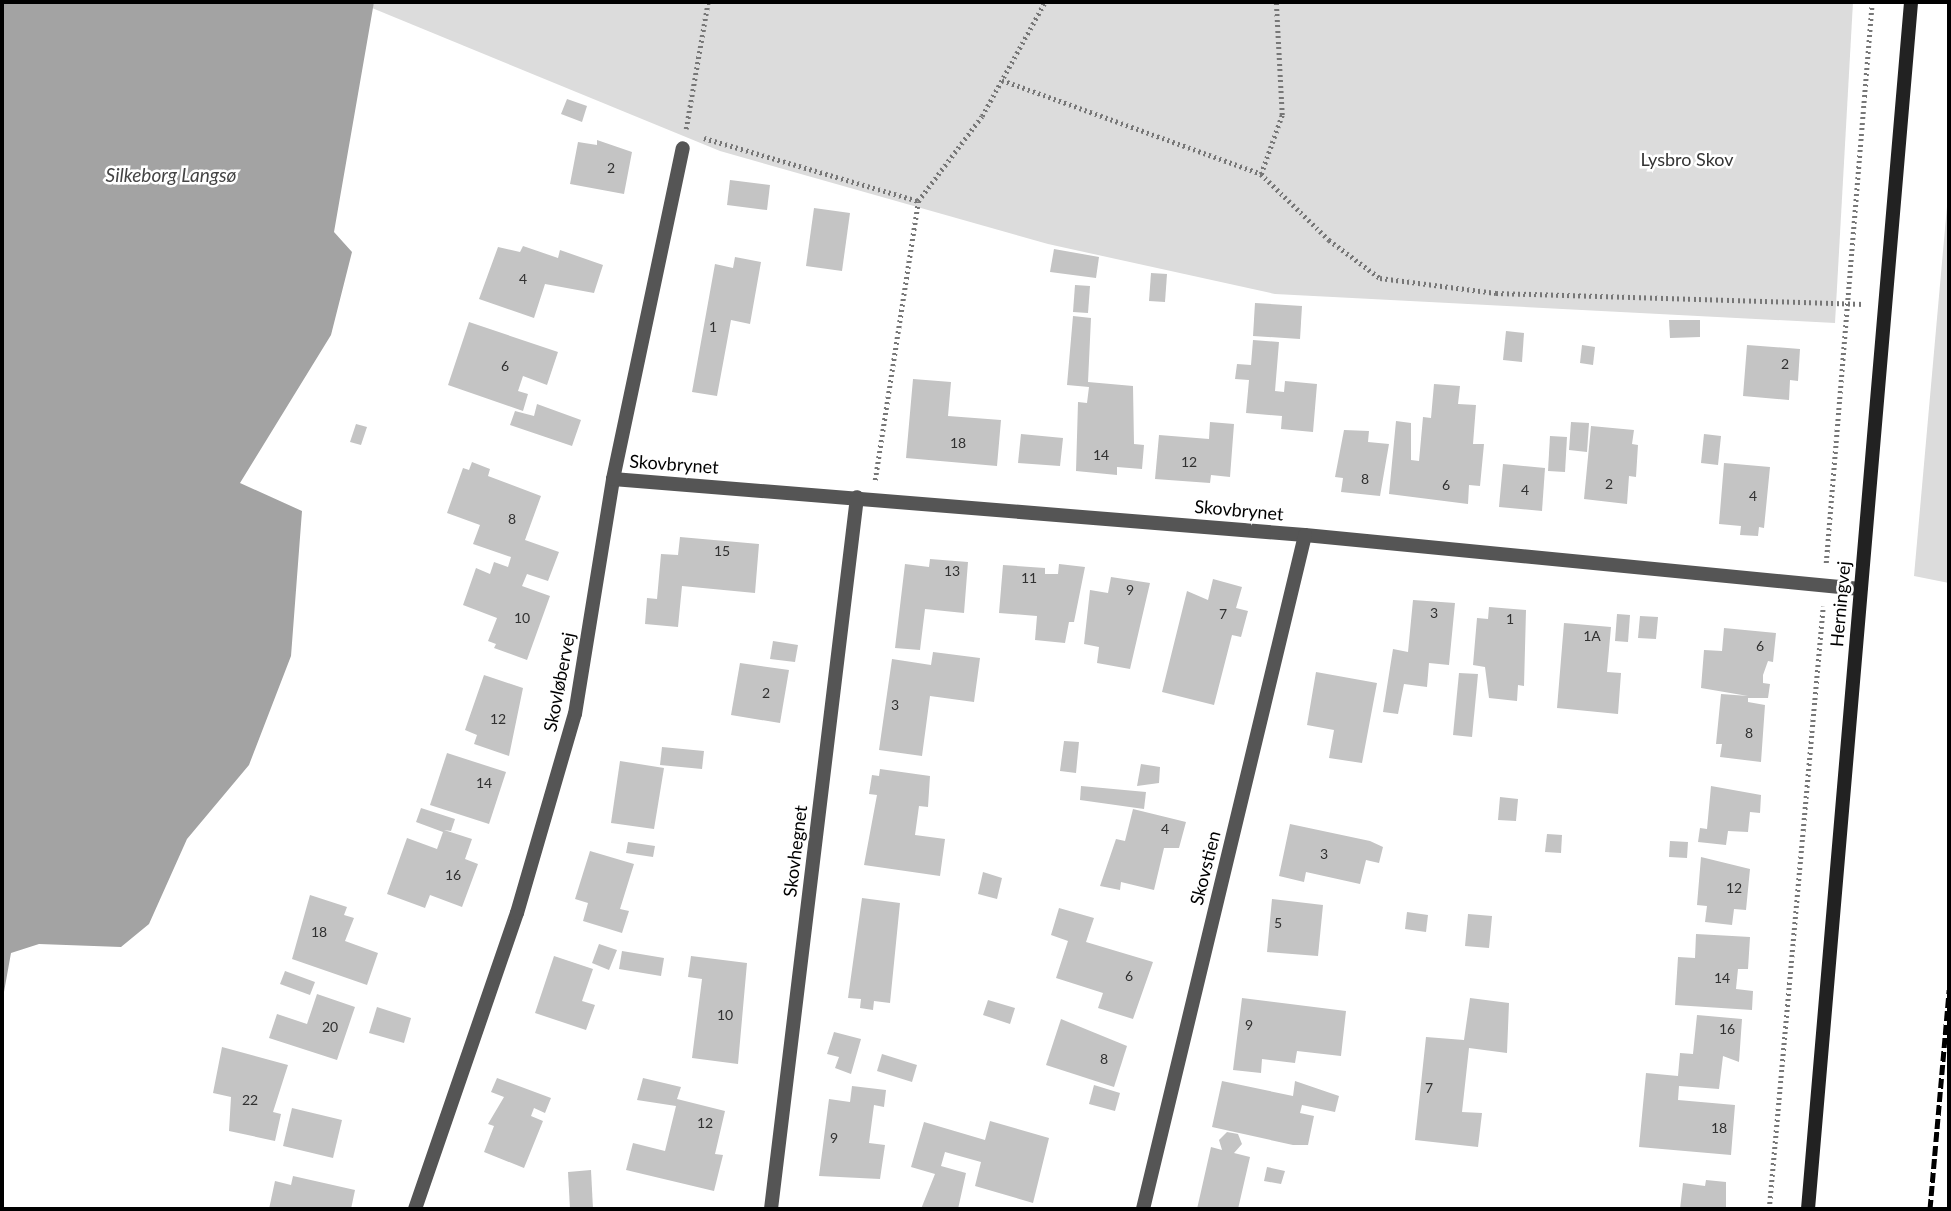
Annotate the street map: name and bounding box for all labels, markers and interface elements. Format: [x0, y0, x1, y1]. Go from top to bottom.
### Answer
park label: Lysbro Skov [1640, 148, 1734, 170]
house number: 2 [607, 160, 615, 176]
water label: Silkeborg Langsø [106, 164, 236, 186]
house number: 4 [519, 271, 527, 287]
house number: 1 [709, 319, 717, 335]
house number: 2 [1781, 356, 1789, 372]
house number: 6 [501, 358, 509, 374]
house number: 18 [950, 435, 966, 451]
house number: 14 [1093, 447, 1109, 463]
street label: Skovbrynet [629, 450, 719, 478]
house number: 12 [1181, 454, 1197, 470]
house number: 8 [1361, 471, 1369, 487]
house number: 2 [1605, 476, 1613, 492]
house number: 6 [1442, 477, 1450, 493]
house number: 4 [1521, 482, 1529, 498]
house number: 4 [1749, 488, 1757, 504]
street label: Skovbrynet [1194, 495, 1284, 525]
house number: 8 [508, 511, 516, 527]
house number: 15 [714, 543, 730, 559]
street label: Herningvej [1825, 560, 1855, 648]
house number: 13 [944, 563, 960, 579]
house number: 11 [1021, 570, 1037, 586]
house number: 9 [1126, 582, 1134, 598]
house number: 3 [1430, 605, 1438, 621]
house number: 7 [1219, 606, 1227, 622]
house number: 10 [514, 610, 530, 626]
house number: 1 [1506, 611, 1514, 627]
house number: 1A [1583, 628, 1601, 644]
street label: Skovløbervej [539, 630, 579, 734]
house number: 6 [1756, 638, 1764, 654]
house number: 2 [762, 685, 770, 701]
house number: 3 [891, 697, 899, 713]
house number: 12 [490, 711, 506, 727]
house number: 8 [1745, 725, 1753, 741]
house number: 14 [476, 775, 492, 791]
street label: Skovhegnet [779, 804, 811, 898]
house number: 4 [1161, 821, 1169, 837]
street label: Skovstien [1185, 829, 1225, 907]
house number: 3 [1320, 846, 1328, 862]
house number: 16 [445, 867, 461, 883]
house number: 12 [1726, 880, 1742, 896]
house number: 5 [1274, 915, 1282, 931]
house number: 18 [311, 924, 327, 940]
house number: 6 [1125, 968, 1133, 984]
house number: 14 [1714, 970, 1730, 986]
house number: 10 [717, 1007, 733, 1023]
house number: 9 [1245, 1017, 1253, 1033]
house number: 20 [322, 1019, 338, 1035]
house number: 16 [1719, 1021, 1735, 1037]
house number: 8 [1100, 1051, 1108, 1067]
house number: 7 [1425, 1080, 1433, 1096]
house number: 22 [242, 1092, 258, 1108]
house number: 12 [697, 1115, 713, 1131]
house number: 18 [1711, 1120, 1727, 1136]
house number: 9 [830, 1130, 838, 1146]

